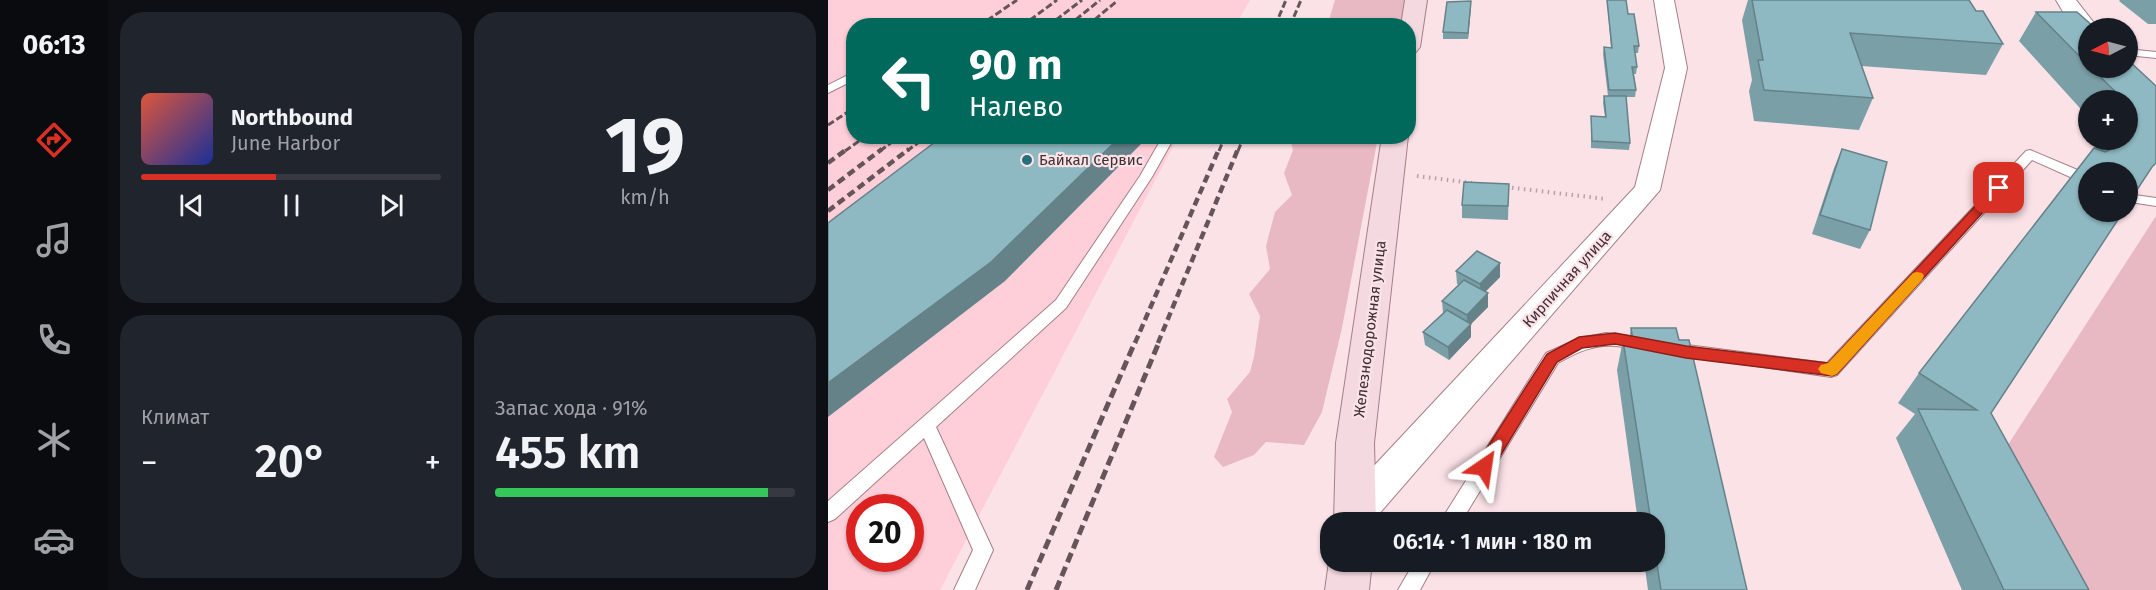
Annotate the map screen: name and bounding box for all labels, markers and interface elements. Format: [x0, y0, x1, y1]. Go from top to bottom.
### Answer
north arrow [2078, 18, 2138, 78]
map controls [2078, 18, 2138, 222]
text: 06:13 [22, 29, 86, 61]
text: 90 m [969, 40, 1063, 90]
icon: left [870, 42, 948, 120]
button: + [2078, 90, 2138, 150]
text: Налево [969, 91, 1063, 123]
text: 19 [605, 99, 685, 193]
text: Northbound [231, 104, 353, 131]
icon: directions [33, 119, 75, 161]
text: June Harbor [231, 131, 340, 155]
place label: Байкал Сервис [1039, 151, 1143, 169]
marker: Байкал Сервис [1020, 153, 1034, 167]
pin [1973, 162, 2024, 213]
button: − [2078, 162, 2138, 222]
icon: arrive [1982, 171, 2015, 204]
text: km/h [620, 185, 670, 209]
icon: previous [175, 189, 208, 222]
icon: pause [275, 189, 308, 222]
icon: next [375, 189, 408, 222]
icon: music [33, 219, 75, 261]
street label: Кирпичная улица [1519, 227, 1615, 331]
street label: Железнодорожная улица [1350, 240, 1390, 418]
icon: phone [33, 319, 75, 361]
text: Запас хода · 91% [495, 396, 648, 420]
text: Климат [141, 405, 209, 429]
icon: climate [33, 419, 75, 461]
text: 455 km [495, 426, 640, 480]
text: 20° [255, 435, 327, 489]
position arrow [1452, 435, 1516, 499]
text: − [141, 443, 158, 483]
text: + [425, 443, 441, 483]
speed limit sign: 20 [846, 494, 924, 572]
icon: car [33, 519, 75, 561]
text: 06:14 · 1 мин · 180 m [1393, 528, 1592, 555]

